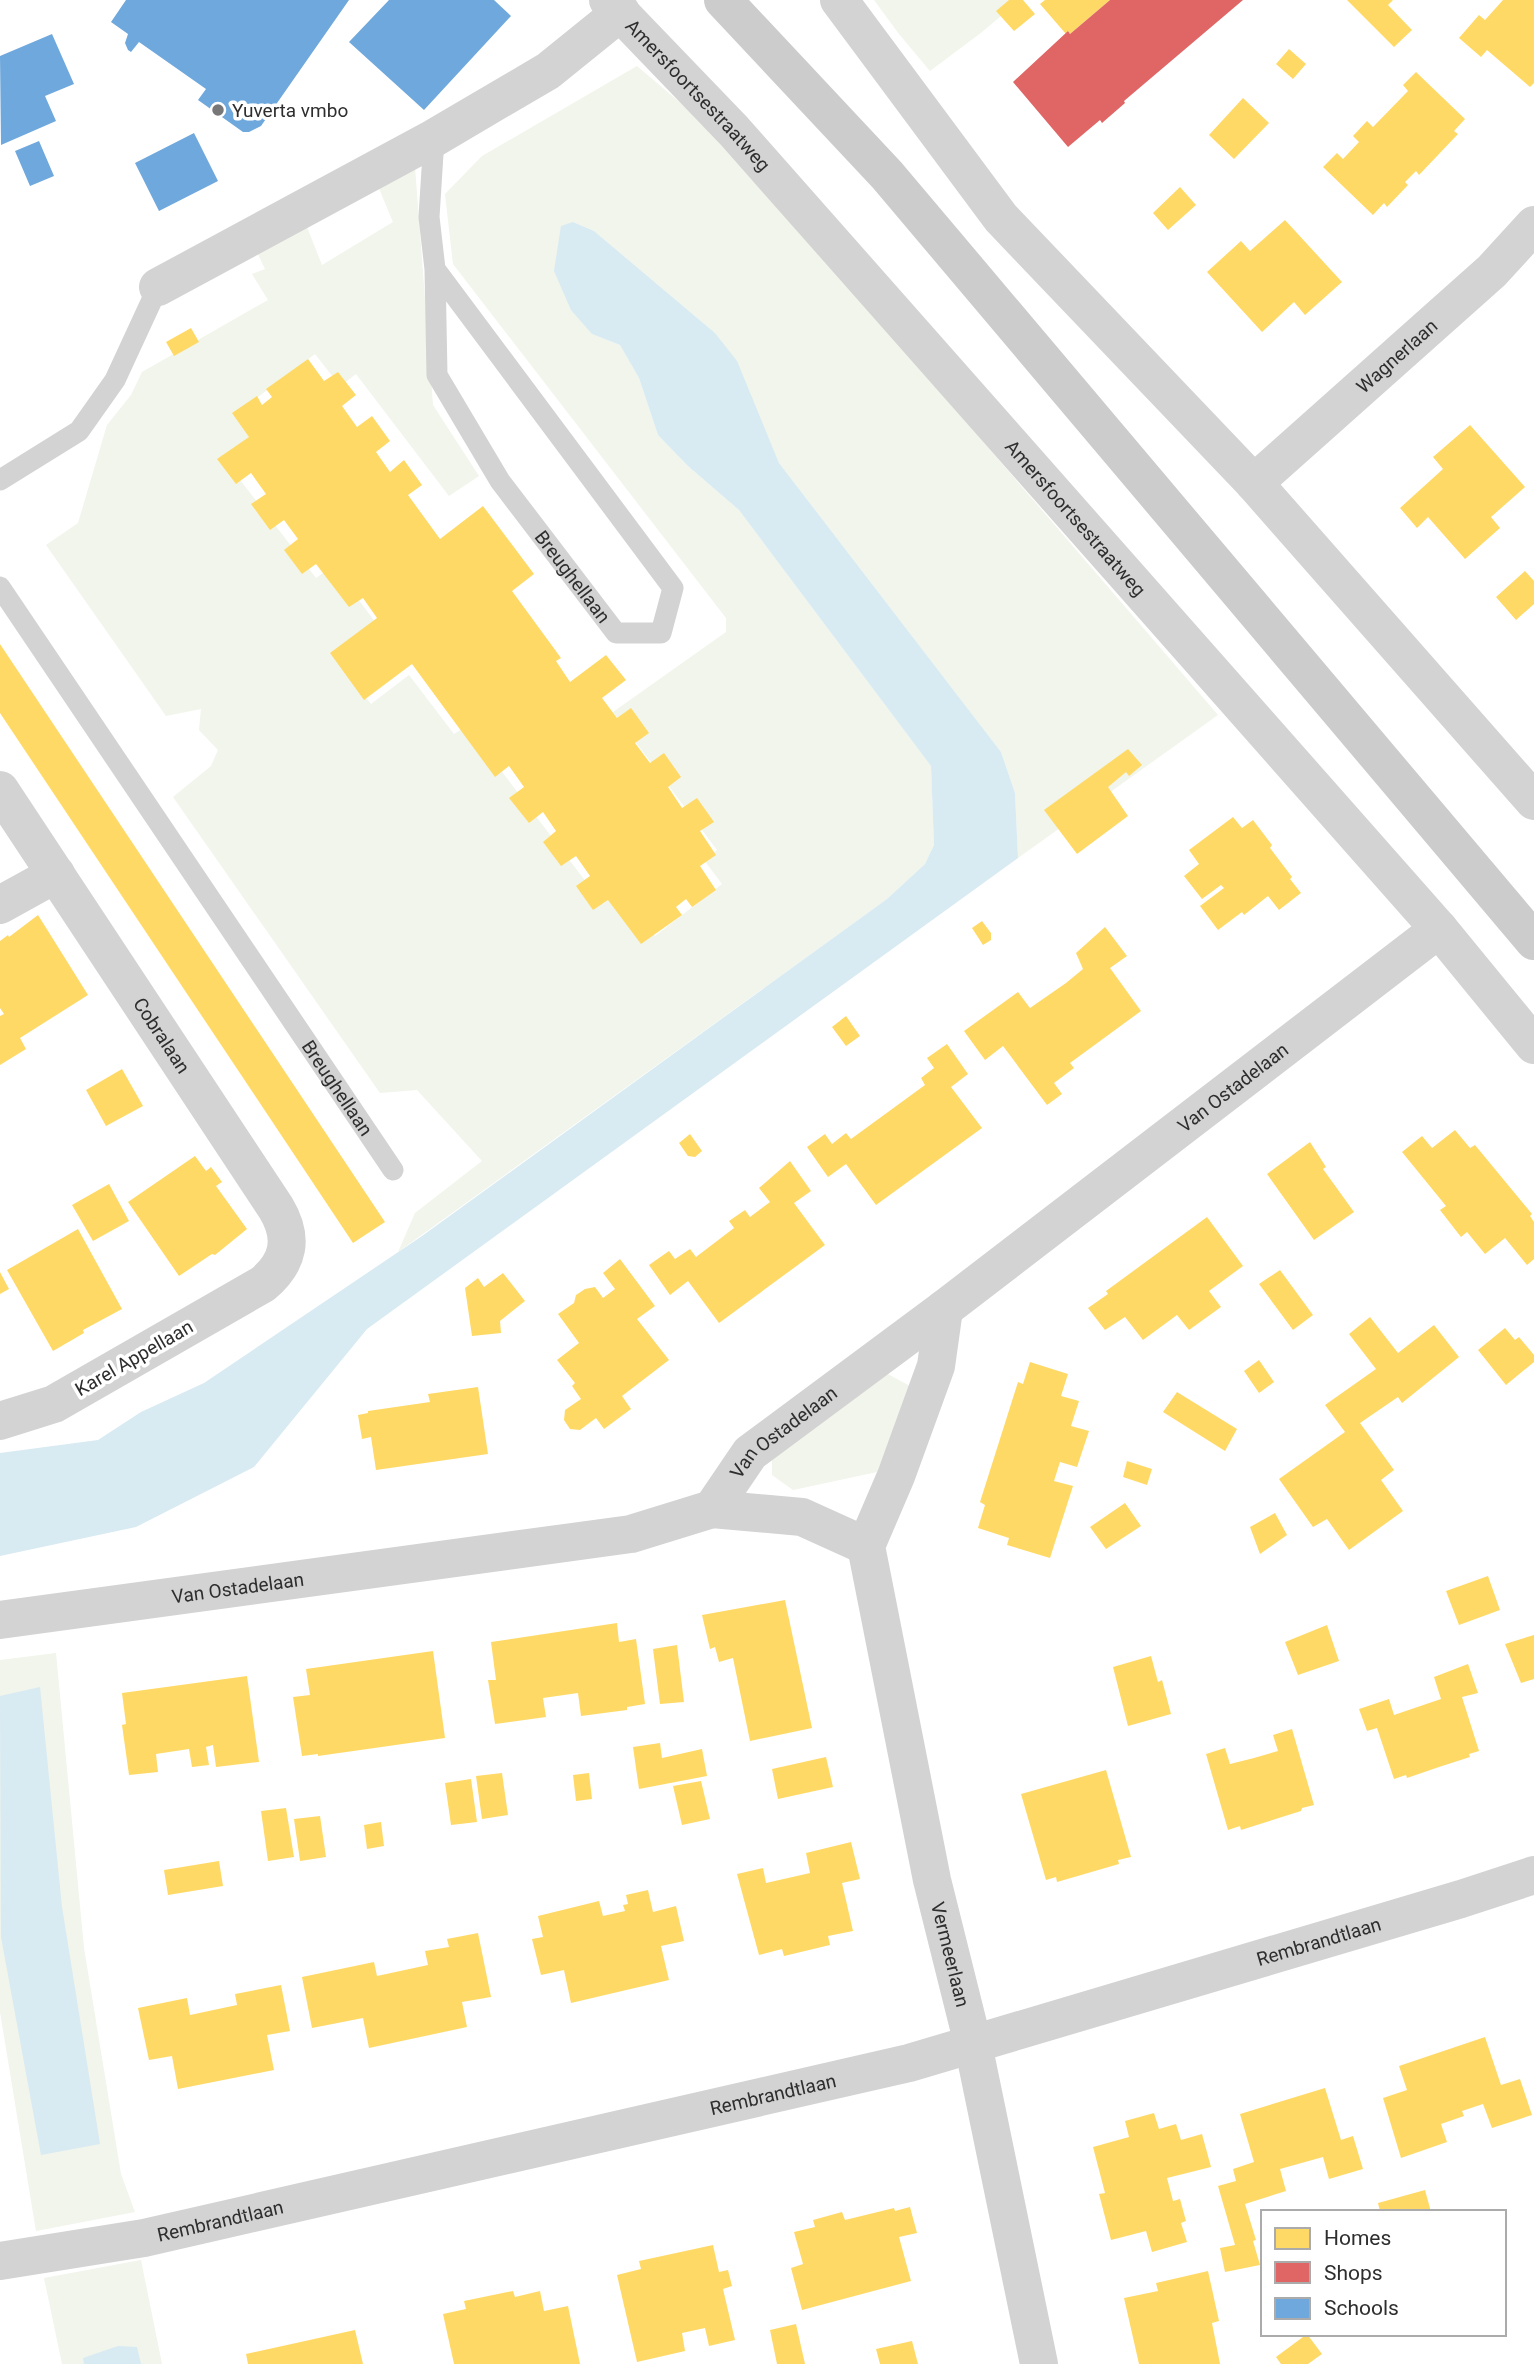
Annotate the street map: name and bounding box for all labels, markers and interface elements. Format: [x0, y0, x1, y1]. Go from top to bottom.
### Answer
street label: Amersfoortsestraatweg [621, 14, 775, 176]
place label: Yuverta vmbo [232, 99, 348, 122]
marker: Yuverta vmbo [210, 102, 226, 118]
street label: Wagnerlaan [1351, 314, 1442, 398]
street label: Amersfoortsestraatweg [1001, 435, 1151, 601]
street label: Breughellaan [530, 526, 616, 627]
street label: Cobralaan [129, 993, 195, 1078]
street label: Breughellaan [297, 1036, 378, 1140]
street label: Van Ostadelaan [1173, 1038, 1293, 1137]
street label: Karel Appellaan [71, 1315, 197, 1401]
street label: Van Ostadelaan [725, 1381, 841, 1483]
street label: Van Ostadelaan [170, 1567, 305, 1608]
street label: Vermeerlaan [926, 1900, 975, 2009]
street label: Rembrandtlaan [1254, 1912, 1384, 1971]
street label: Rembrandtlaan [708, 2069, 838, 2120]
street label: Rembrandtlaan [155, 2195, 286, 2246]
legend [1261, 2210, 1506, 2336]
text: Homes [1324, 2226, 1391, 2250]
text: Shops [1324, 2261, 1383, 2285]
text: Schools [1324, 2296, 1399, 2320]

